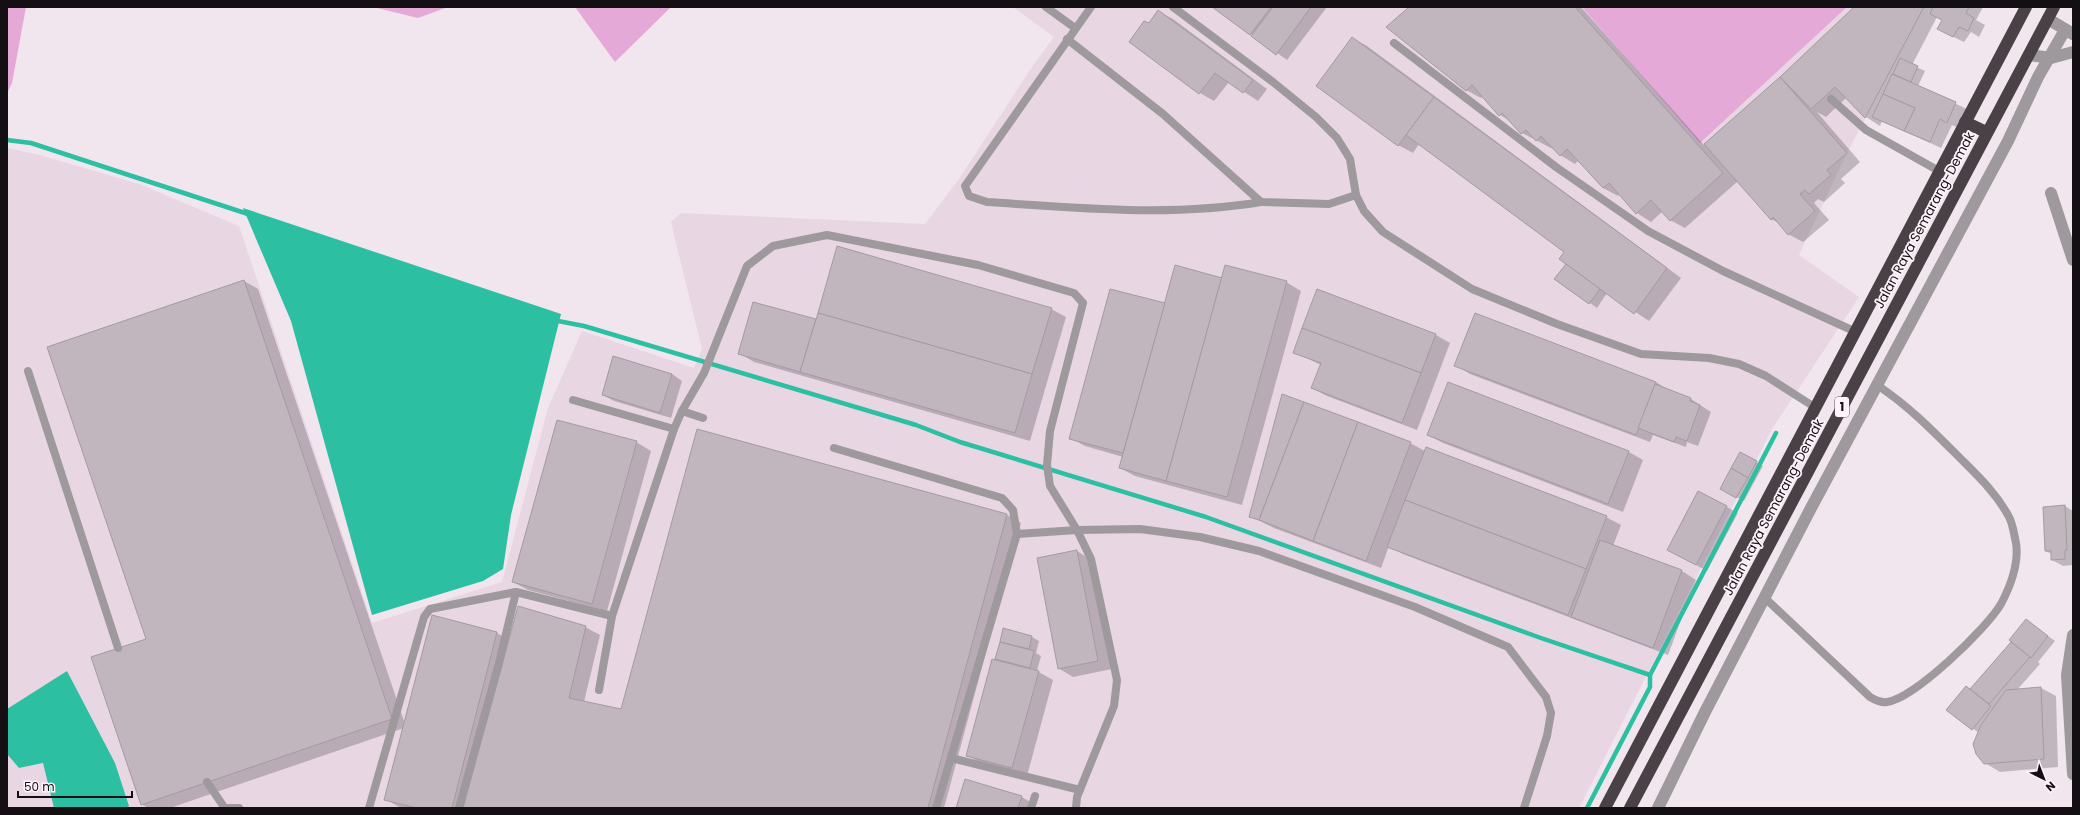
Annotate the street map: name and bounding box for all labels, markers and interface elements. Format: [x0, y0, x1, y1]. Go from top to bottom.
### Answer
street label: Jalan Raya Semarang-Demak [1870, 128, 1979, 312]
road number: 1 [1835, 397, 1849, 417]
street label: Jalan Raya Semarang-Demak [1719, 415, 1828, 599]
north arrow [2024, 759, 2064, 799]
scale bar [18, 773, 132, 799]
text: 50 m [24, 778, 55, 795]
text: N [2042, 778, 2059, 795]

